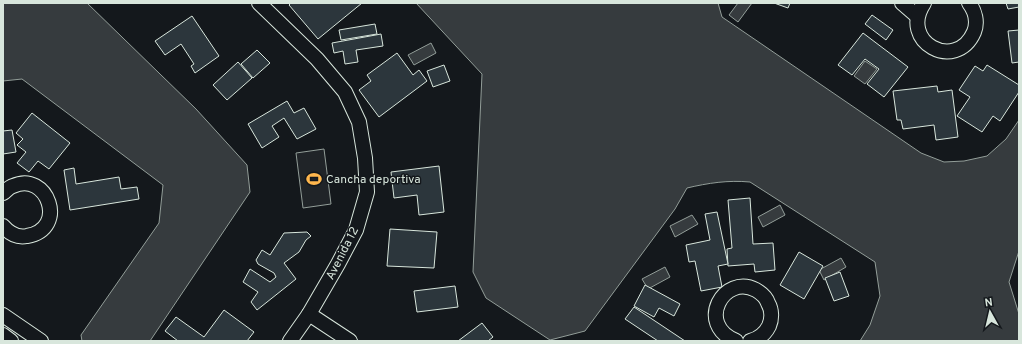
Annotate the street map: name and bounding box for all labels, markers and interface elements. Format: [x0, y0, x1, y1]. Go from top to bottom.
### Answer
sports icon: Cancha deportiva [305, 170, 323, 188]
place label: Cancha deportiva [326, 172, 420, 188]
street label: Avenida 12 [323, 224, 363, 283]
north arrow [970, 292, 1010, 332]
text: N [984, 296, 994, 311]

